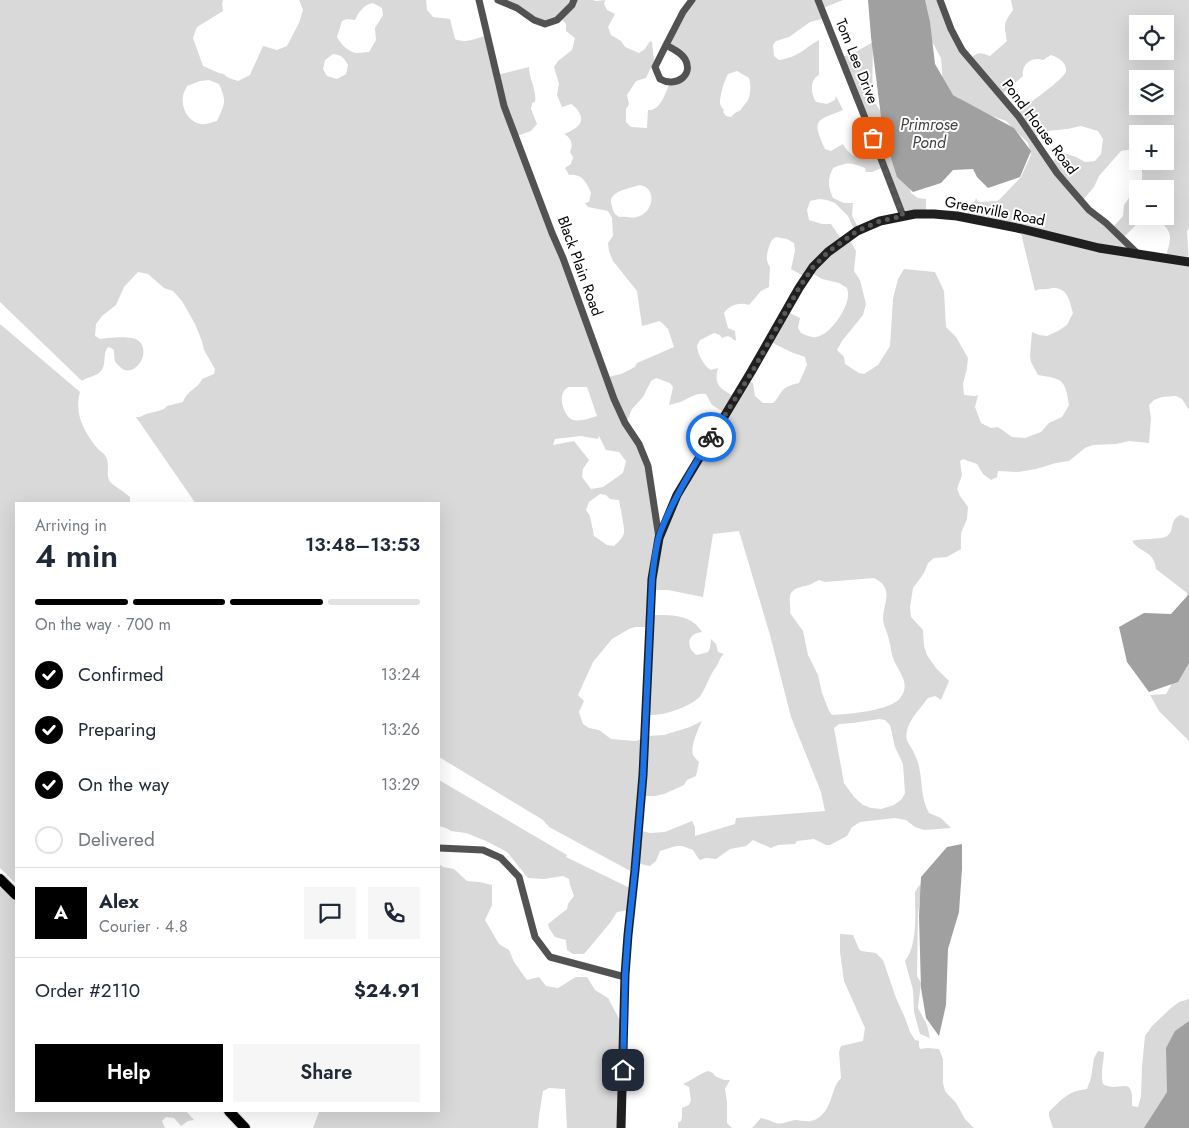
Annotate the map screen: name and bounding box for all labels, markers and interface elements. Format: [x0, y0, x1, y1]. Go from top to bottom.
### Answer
street label: Tom Lee Drive [830, 15, 884, 107]
map controls [1129, 15, 1174, 225]
button: locate [1129, 15, 1174, 60]
button: layers [1129, 70, 1174, 115]
street label: Pond House Road [997, 75, 1083, 179]
water label: Primrose Pond [900, 113, 958, 154]
pin [852, 117, 894, 159]
icon: bag [859, 124, 887, 152]
button: + [1129, 125, 1174, 170]
button: − [1129, 180, 1174, 225]
street label: Greenville Road [943, 190, 1047, 232]
street label: Black Plain Road [552, 213, 608, 319]
courier [686, 412, 736, 462]
icon: bike [697, 423, 725, 451]
text: Arriving in [35, 514, 107, 537]
text: 13:48–13:53 [305, 531, 420, 558]
text: 4 min [35, 533, 118, 579]
text: On the way · 700 m [35, 613, 171, 636]
icon: check [35, 661, 63, 689]
text: Confirmed [78, 661, 164, 688]
text: 13:24 [381, 663, 420, 686]
icon: check [35, 716, 63, 744]
text: Preparing [78, 716, 156, 743]
text: 13:26 [381, 718, 420, 741]
icon: check [35, 771, 63, 799]
text: On the way [78, 771, 169, 798]
text: 13:29 [381, 773, 420, 796]
text: Delivered [78, 826, 155, 853]
button: chat [304, 887, 356, 939]
button: phone [368, 887, 420, 939]
text: Alex [99, 888, 139, 915]
text: A [54, 899, 68, 926]
text: Courier · 4.8 [99, 915, 188, 938]
text: Order #2110 [35, 977, 140, 1004]
text: $24.91 [354, 977, 420, 1004]
button: Help [35, 1044, 223, 1102]
button: Share [233, 1044, 420, 1102]
pin [602, 1049, 644, 1091]
icon: home [609, 1056, 637, 1084]

